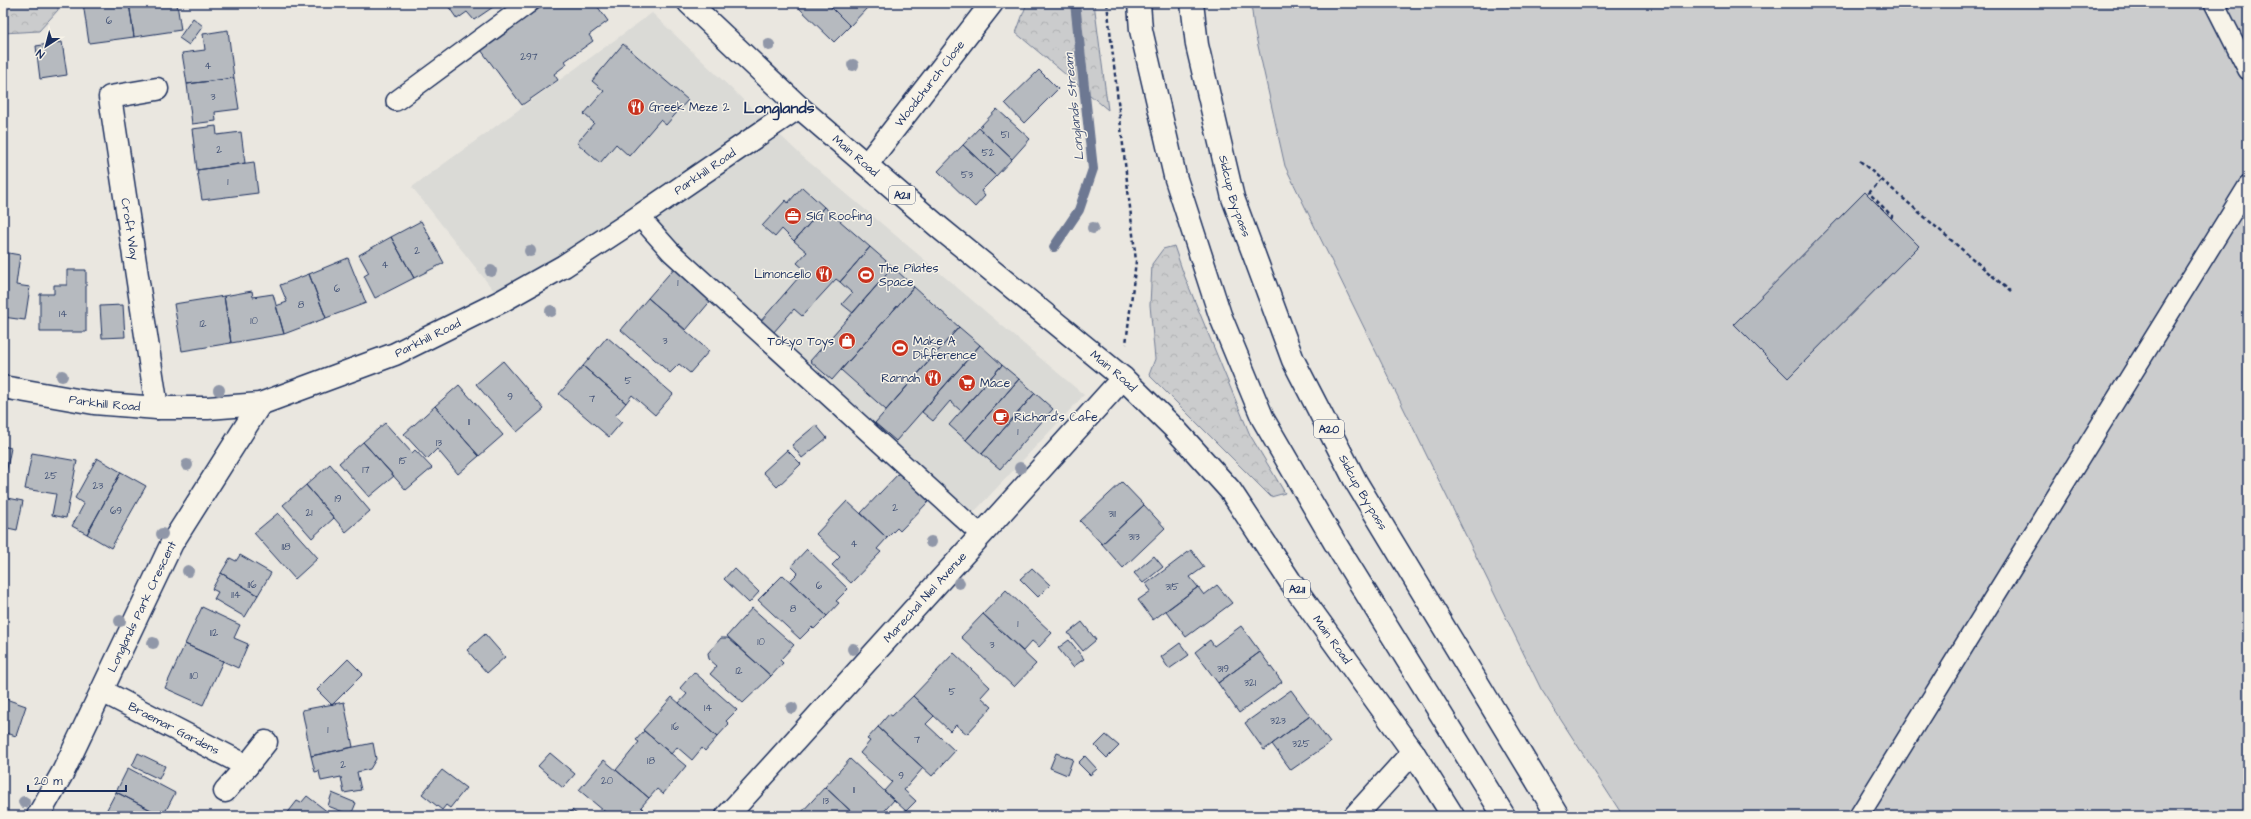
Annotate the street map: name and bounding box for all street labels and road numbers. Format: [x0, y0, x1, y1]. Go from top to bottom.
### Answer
street label: Woodchurch Close [891, 37, 969, 131]
street label: Main Road [828, 131, 882, 181]
street label: Parkhill Road [671, 145, 740, 199]
street label: Sidcup By-pass [1214, 154, 1255, 239]
road number: A211 [889, 186, 915, 204]
street label: Croft Way [115, 197, 143, 262]
street label: Parkhill Road [392, 315, 464, 362]
street label: Main Road [1086, 347, 1140, 396]
street label: Parkhill Road [68, 391, 141, 416]
road number: A20 [1314, 420, 1344, 438]
street label: Sidcup By-pass [1334, 452, 1391, 534]
street label: Longlands Park Crescent [104, 538, 181, 675]
street label: Marechal Niel Avenue [880, 548, 971, 647]
road number: A211 [1284, 580, 1310, 598]
street label: Main Road [1308, 612, 1355, 668]
street label: Braemar Gardens [125, 698, 222, 759]

